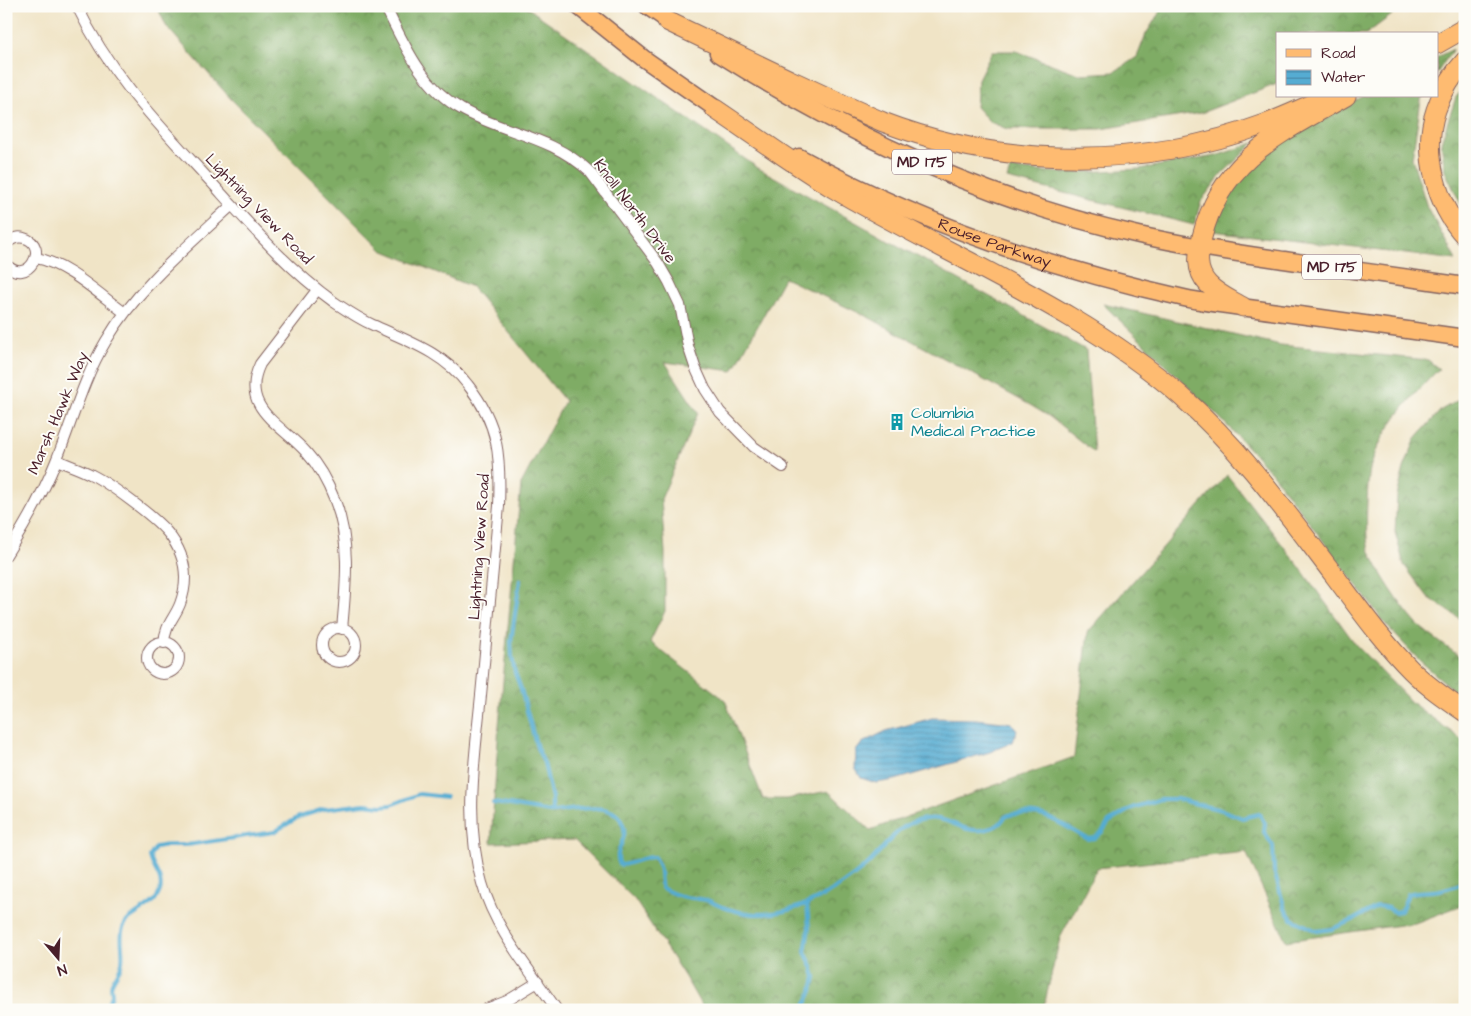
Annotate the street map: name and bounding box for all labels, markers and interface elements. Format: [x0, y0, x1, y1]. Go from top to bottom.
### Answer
legend [1276, 32, 1438, 98]
text: Road [1321, 43, 1356, 64]
text: Water [1321, 67, 1365, 88]
street label: Lightning View Road [200, 149, 318, 270]
road number: MD 175 [892, 150, 952, 174]
street label: Knoll North Drive [588, 154, 682, 268]
street label: Rouse Parkway [935, 213, 1054, 274]
road number: MD 175 [1302, 254, 1362, 280]
street label: Marsh Hawk Way [22, 348, 95, 478]
place label: Columbia Medical Practice [911, 402, 1036, 442]
building icon: Columbia Medical Practice [887, 412, 907, 432]
street label: Lightning View Road [463, 473, 496, 621]
north arrow [32, 934, 82, 984]
text: N [54, 958, 69, 980]

